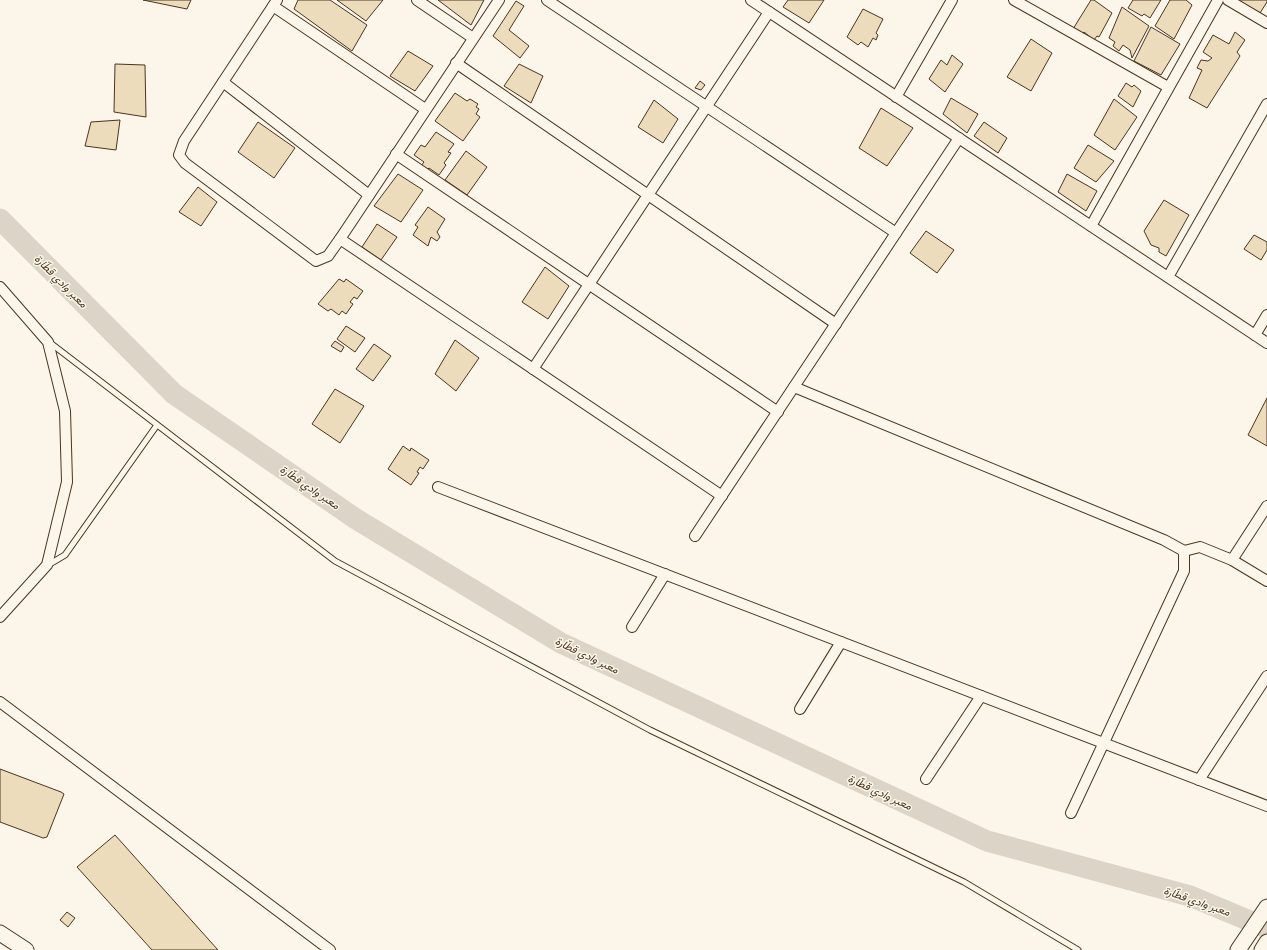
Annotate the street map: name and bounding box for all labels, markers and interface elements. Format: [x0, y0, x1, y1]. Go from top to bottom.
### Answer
water label: معبر وادي قطّارة [30, 252, 91, 312]
water label: معبر وادي قطّارة [276, 462, 343, 514]
water label: معبر وادي قطّارة [552, 634, 621, 678]
water label: معبر وادي قطّارة [845, 771, 914, 815]
water label: معبر وادي قطّارة [1161, 883, 1232, 921]

